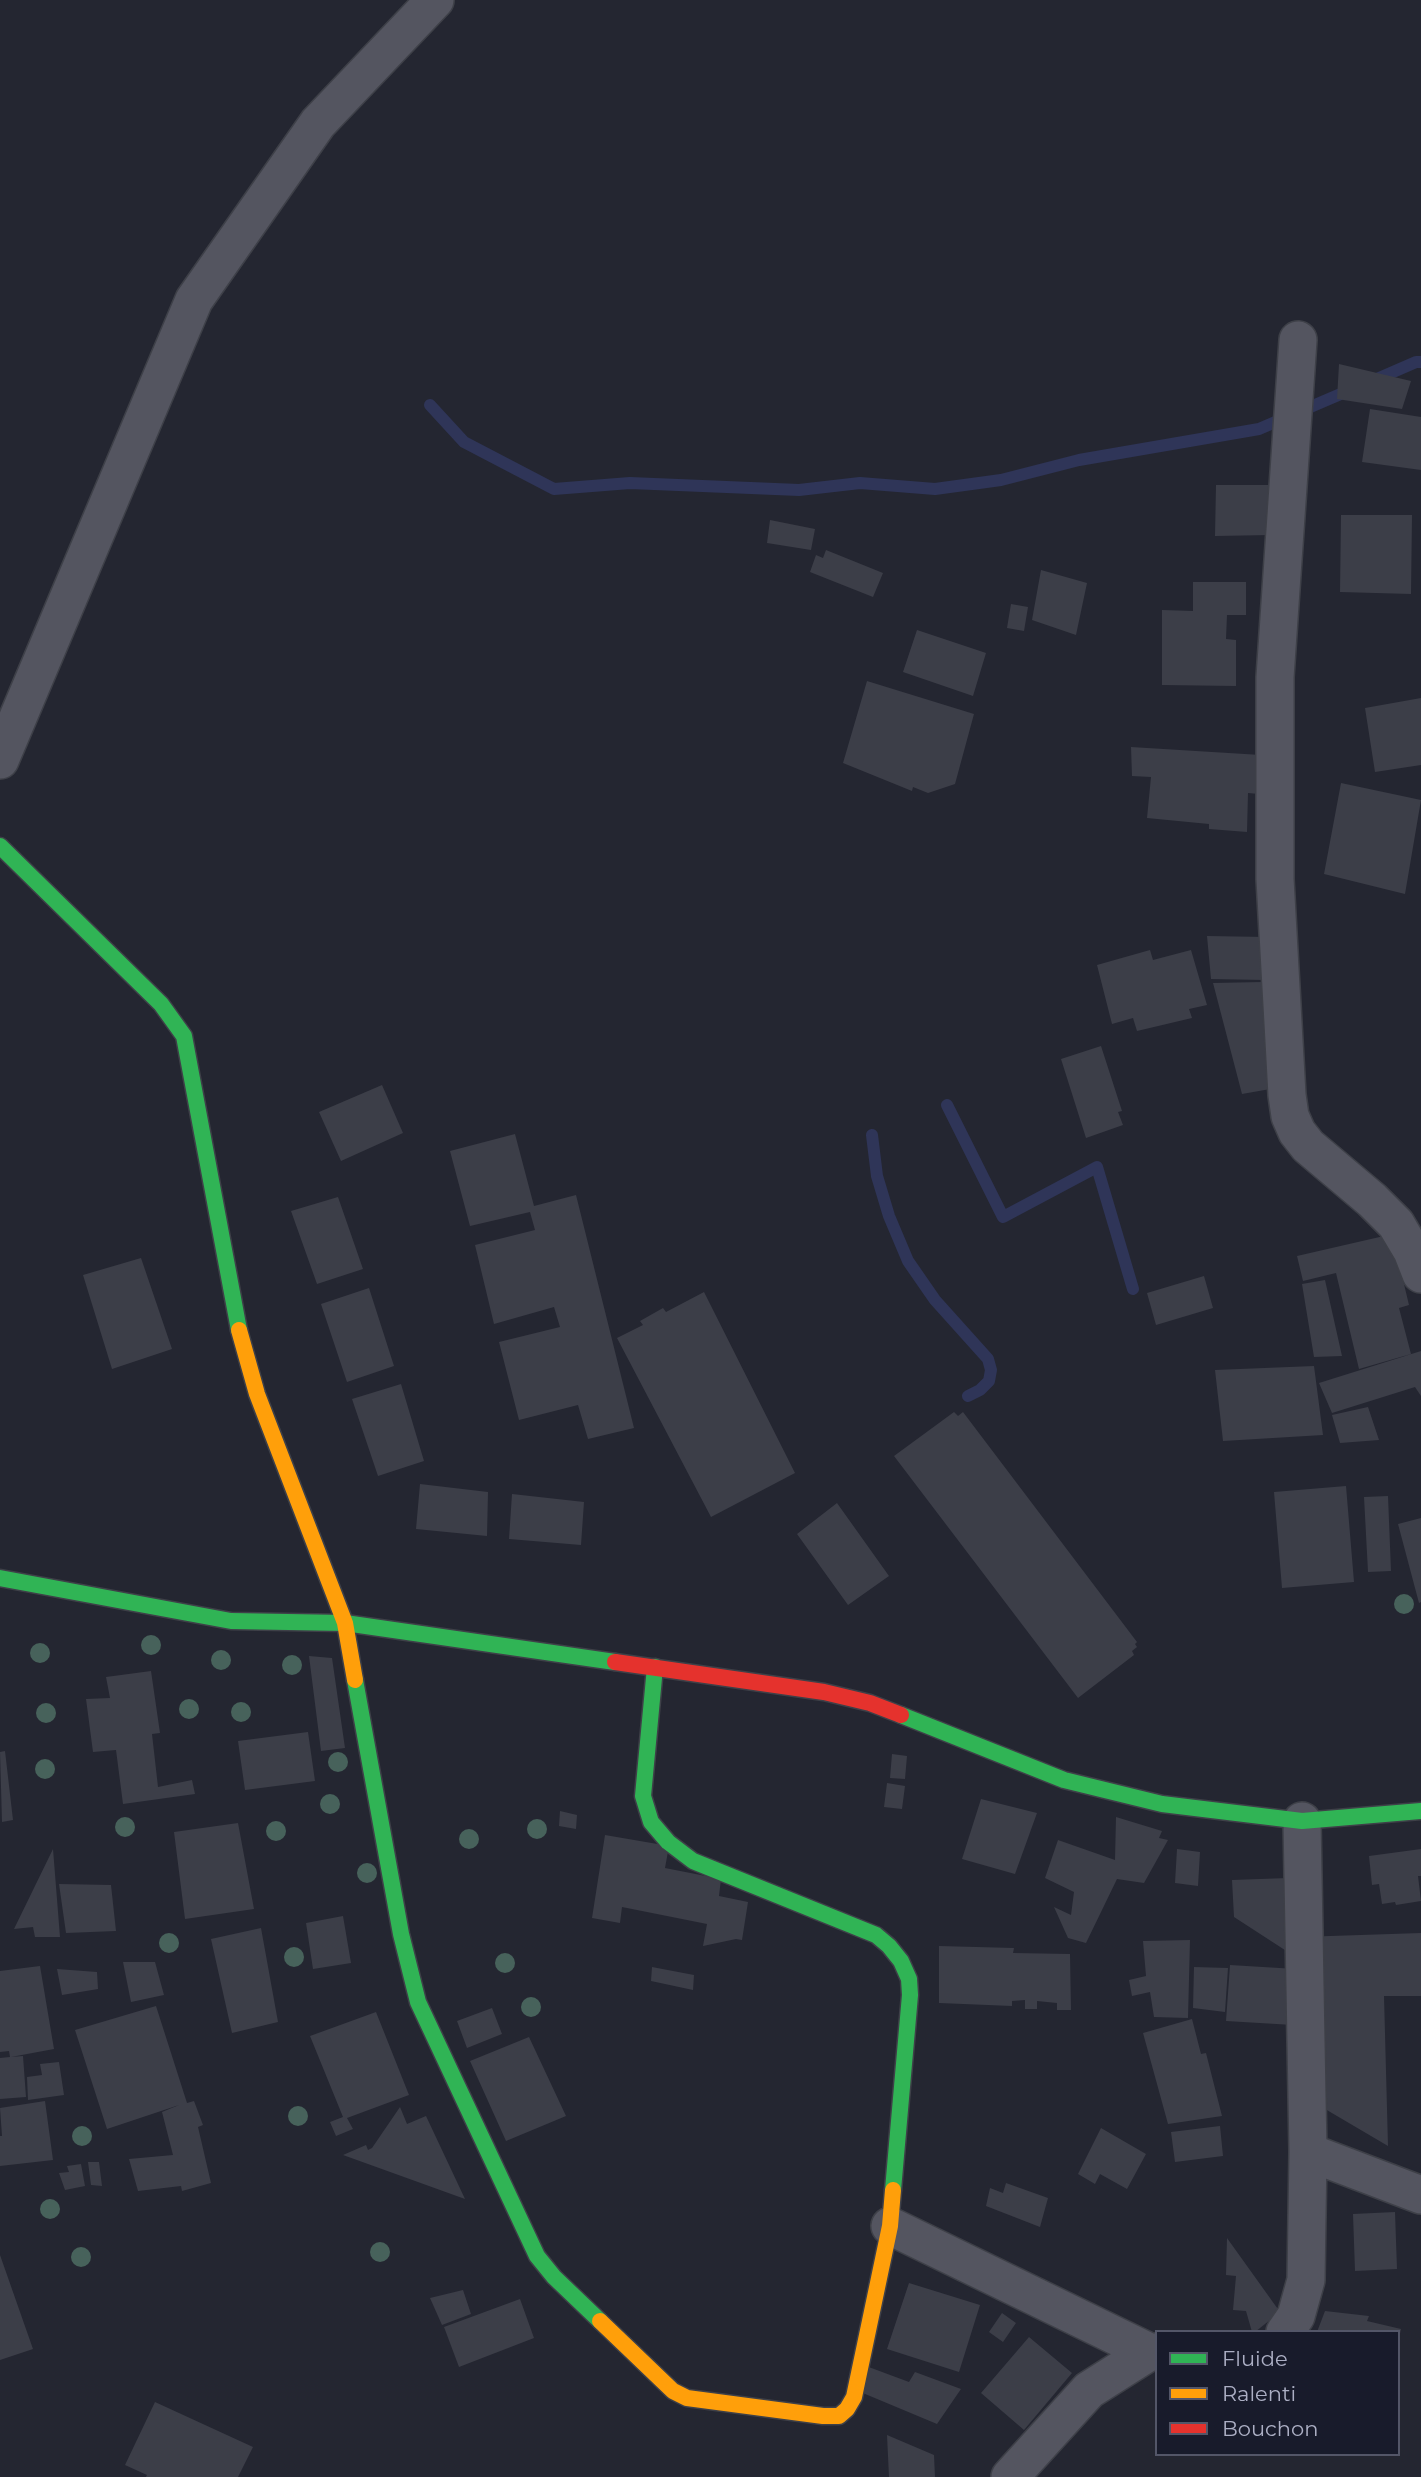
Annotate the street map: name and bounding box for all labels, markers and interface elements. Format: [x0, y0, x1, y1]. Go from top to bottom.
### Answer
legend [1155, 2330, 1400, 2456]
text: Fluide [1222, 2346, 1288, 2371]
text: Ralenti [1222, 2381, 1296, 2406]
text: Bouchon [1222, 2416, 1318, 2441]

